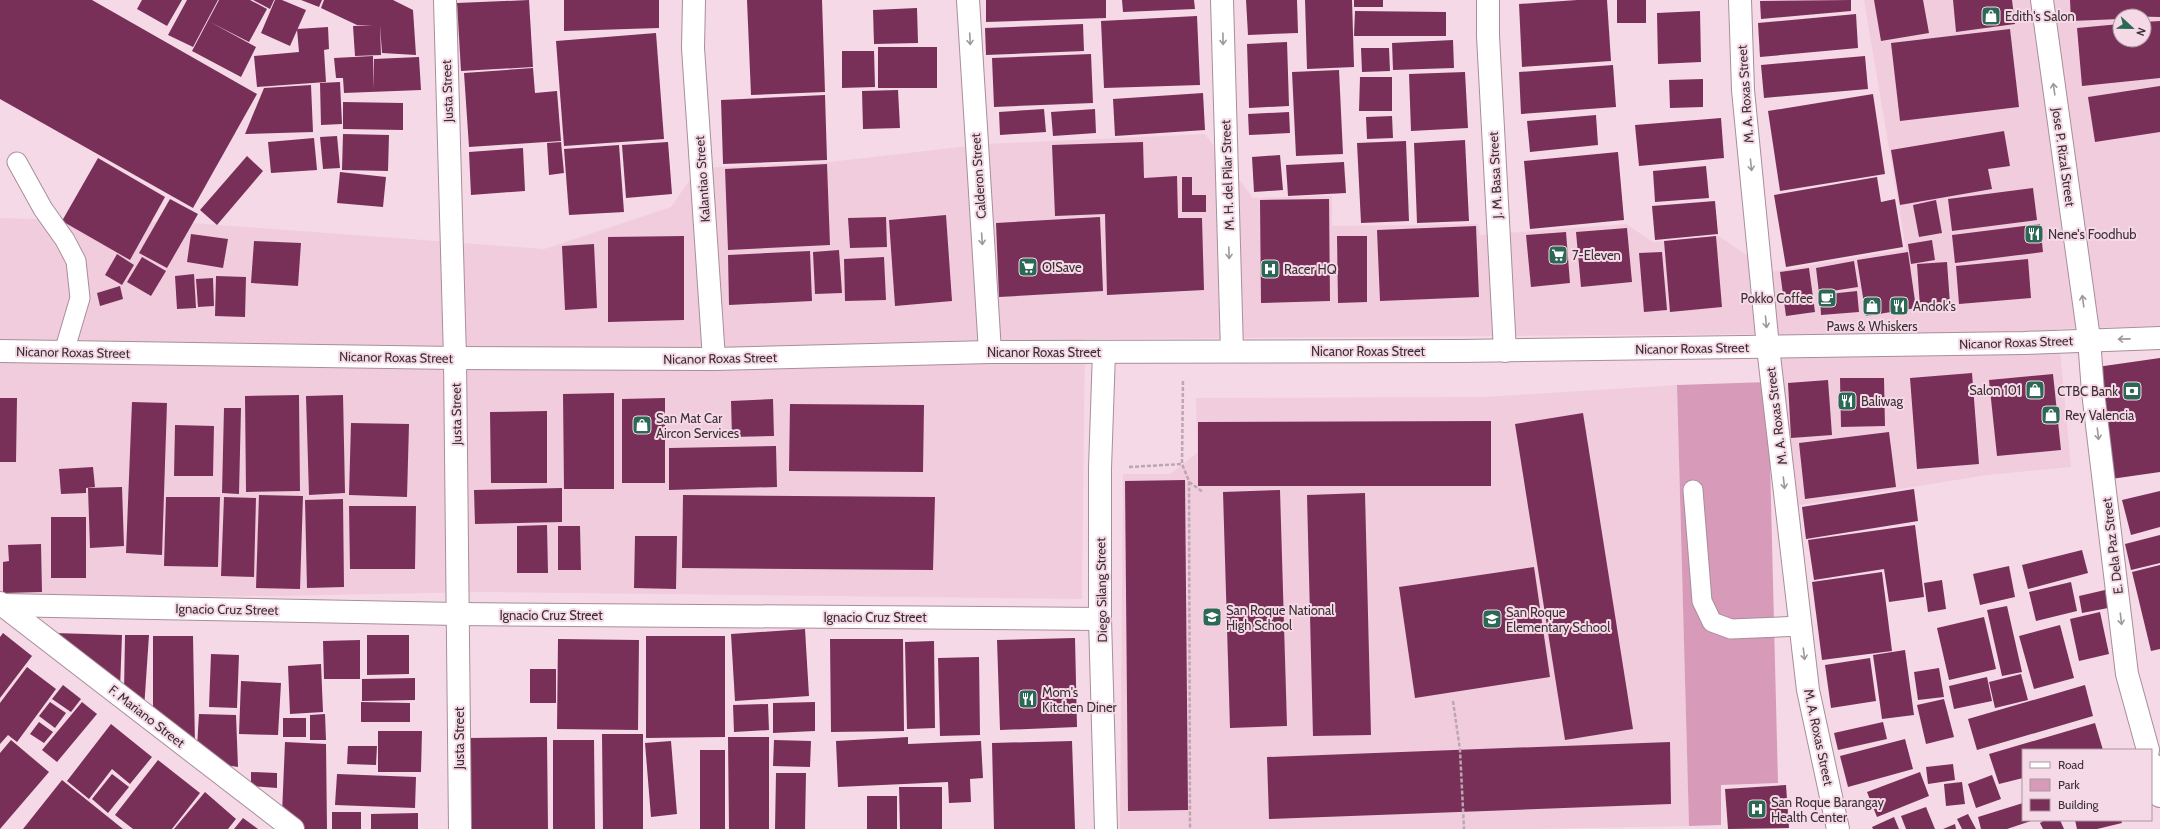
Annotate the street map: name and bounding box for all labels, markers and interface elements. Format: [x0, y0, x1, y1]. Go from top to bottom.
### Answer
shop icon: Edith's Salon [1980, 5, 2002, 27]
place label: Edith's Salon [2005, 8, 2075, 24]
north arrow [2112, 8, 2152, 48]
text: N [2133, 26, 2149, 38]
one-way arrow [967, 32, 974, 45]
one-way arrow [1219, 32, 1227, 45]
street label: M. A. Roxas Street [1734, 44, 1756, 144]
street label: Justa Street [438, 59, 456, 123]
one-way arrow [2050, 83, 2058, 96]
street label: Jose P. Rizal Street [2049, 106, 2079, 208]
street label: M. H. del Pilar Street [1217, 119, 1237, 231]
street label: J. M. Basa Street [1485, 130, 1505, 220]
street label: Calderon Street [967, 132, 989, 219]
street label: Kalantiao Street [691, 134, 713, 223]
one-way arrow [1747, 158, 1754, 171]
restaurant icon: Nene's Foodhub [2023, 223, 2045, 245]
place label: Nene's Foodhub [2048, 226, 2137, 242]
one-way arrow [979, 232, 986, 245]
supermarket icon: 7-Eleven [1547, 244, 1569, 266]
one-way arrow [1226, 246, 1233, 259]
place label: 7-Eleven [1572, 247, 1621, 263]
supermarket icon: O!Save [1017, 256, 1039, 278]
hospital icon: Racer HQ [1259, 258, 1281, 280]
place label: O!Save [1042, 259, 1082, 275]
place label: Racer HQ [1284, 261, 1337, 277]
cafe icon: Pokko Coffee [1816, 287, 1838, 309]
place label: Pokko Coffee [1740, 290, 1813, 306]
shop icon: Paws & Whiskers [1861, 295, 1883, 317]
restaurant icon: Andok's [1888, 295, 1910, 317]
one-way arrow [2079, 295, 2087, 308]
place label: Andok's [1913, 298, 1957, 314]
one-way arrow [1763, 315, 1770, 328]
place label: Paws & Whiskers [1826, 318, 1918, 334]
street label: Nicanor Roxas Street [1959, 332, 2074, 352]
one-way arrow [2118, 335, 2131, 343]
street label: Nicanor Roxas Street [1635, 339, 1750, 357]
street label: Nicanor Roxas Street [16, 343, 131, 361]
street label: Nicanor Roxas Street [1311, 343, 1426, 359]
street label: Nicanor Roxas Street [987, 344, 1102, 360]
street label: Nicanor Roxas Street [339, 348, 454, 366]
street label: Nicanor Roxas Street [663, 349, 778, 367]
street label: M. A. Roxas Street [1762, 366, 1790, 466]
shop icon: Salon 101 [2024, 379, 2046, 401]
bank icon: CTBC Bank [2121, 380, 2143, 402]
street label: Justa Street [447, 382, 465, 446]
place label: Salon 101 [1969, 382, 2021, 398]
place label: CTBC Bank [2057, 383, 2118, 399]
restaurant icon: Baliwag [1836, 390, 1858, 412]
place label: Baliwag [1861, 393, 1903, 409]
shop icon: Rey Valencia [2040, 404, 2062, 426]
place label: Rey Valencia [2065, 407, 2135, 423]
place label: San Mat Car Aircon Services [656, 410, 740, 441]
shop icon: San Mat Car Aircon Services [631, 414, 653, 436]
one-way arrow [2095, 427, 2102, 440]
one-way arrow [1780, 476, 1788, 489]
street label: E. Dela Paz Street [2098, 496, 2126, 595]
street label: Diego Silang Street [1092, 537, 1110, 643]
street label: Ignacio Cruz Street [175, 600, 279, 618]
place label: San Roque National High School [1226, 602, 1334, 633]
place label: San Roque Elementary School [1506, 604, 1610, 635]
school or university icon: San Roque National High School [1201, 606, 1223, 628]
street label: Ignacio Cruz Street [499, 607, 603, 623]
school or university icon: San Roque Elementary School [1481, 608, 1503, 630]
street label: Ignacio Cruz Street [823, 609, 927, 625]
one-way arrow [2117, 612, 2125, 625]
one-way arrow [1800, 647, 1808, 660]
street label: F. Mariano Street [106, 681, 189, 751]
place label: Mom's Kitchen Diner [1042, 684, 1118, 715]
street label: M. A. Roxas Street [1801, 687, 1837, 787]
restaurant icon: Mom's Kitchen Diner [1017, 688, 1039, 710]
street label: Justa Street [451, 706, 467, 770]
legend [2022, 749, 2152, 821]
text: Road [2058, 757, 2084, 772]
text: Park [2058, 777, 2080, 792]
place label: San Roque Barangay Health Center [1771, 794, 1884, 825]
text: Building [2058, 797, 2100, 812]
hospital icon: San Roque Barangay Health Center [1746, 798, 1768, 820]

